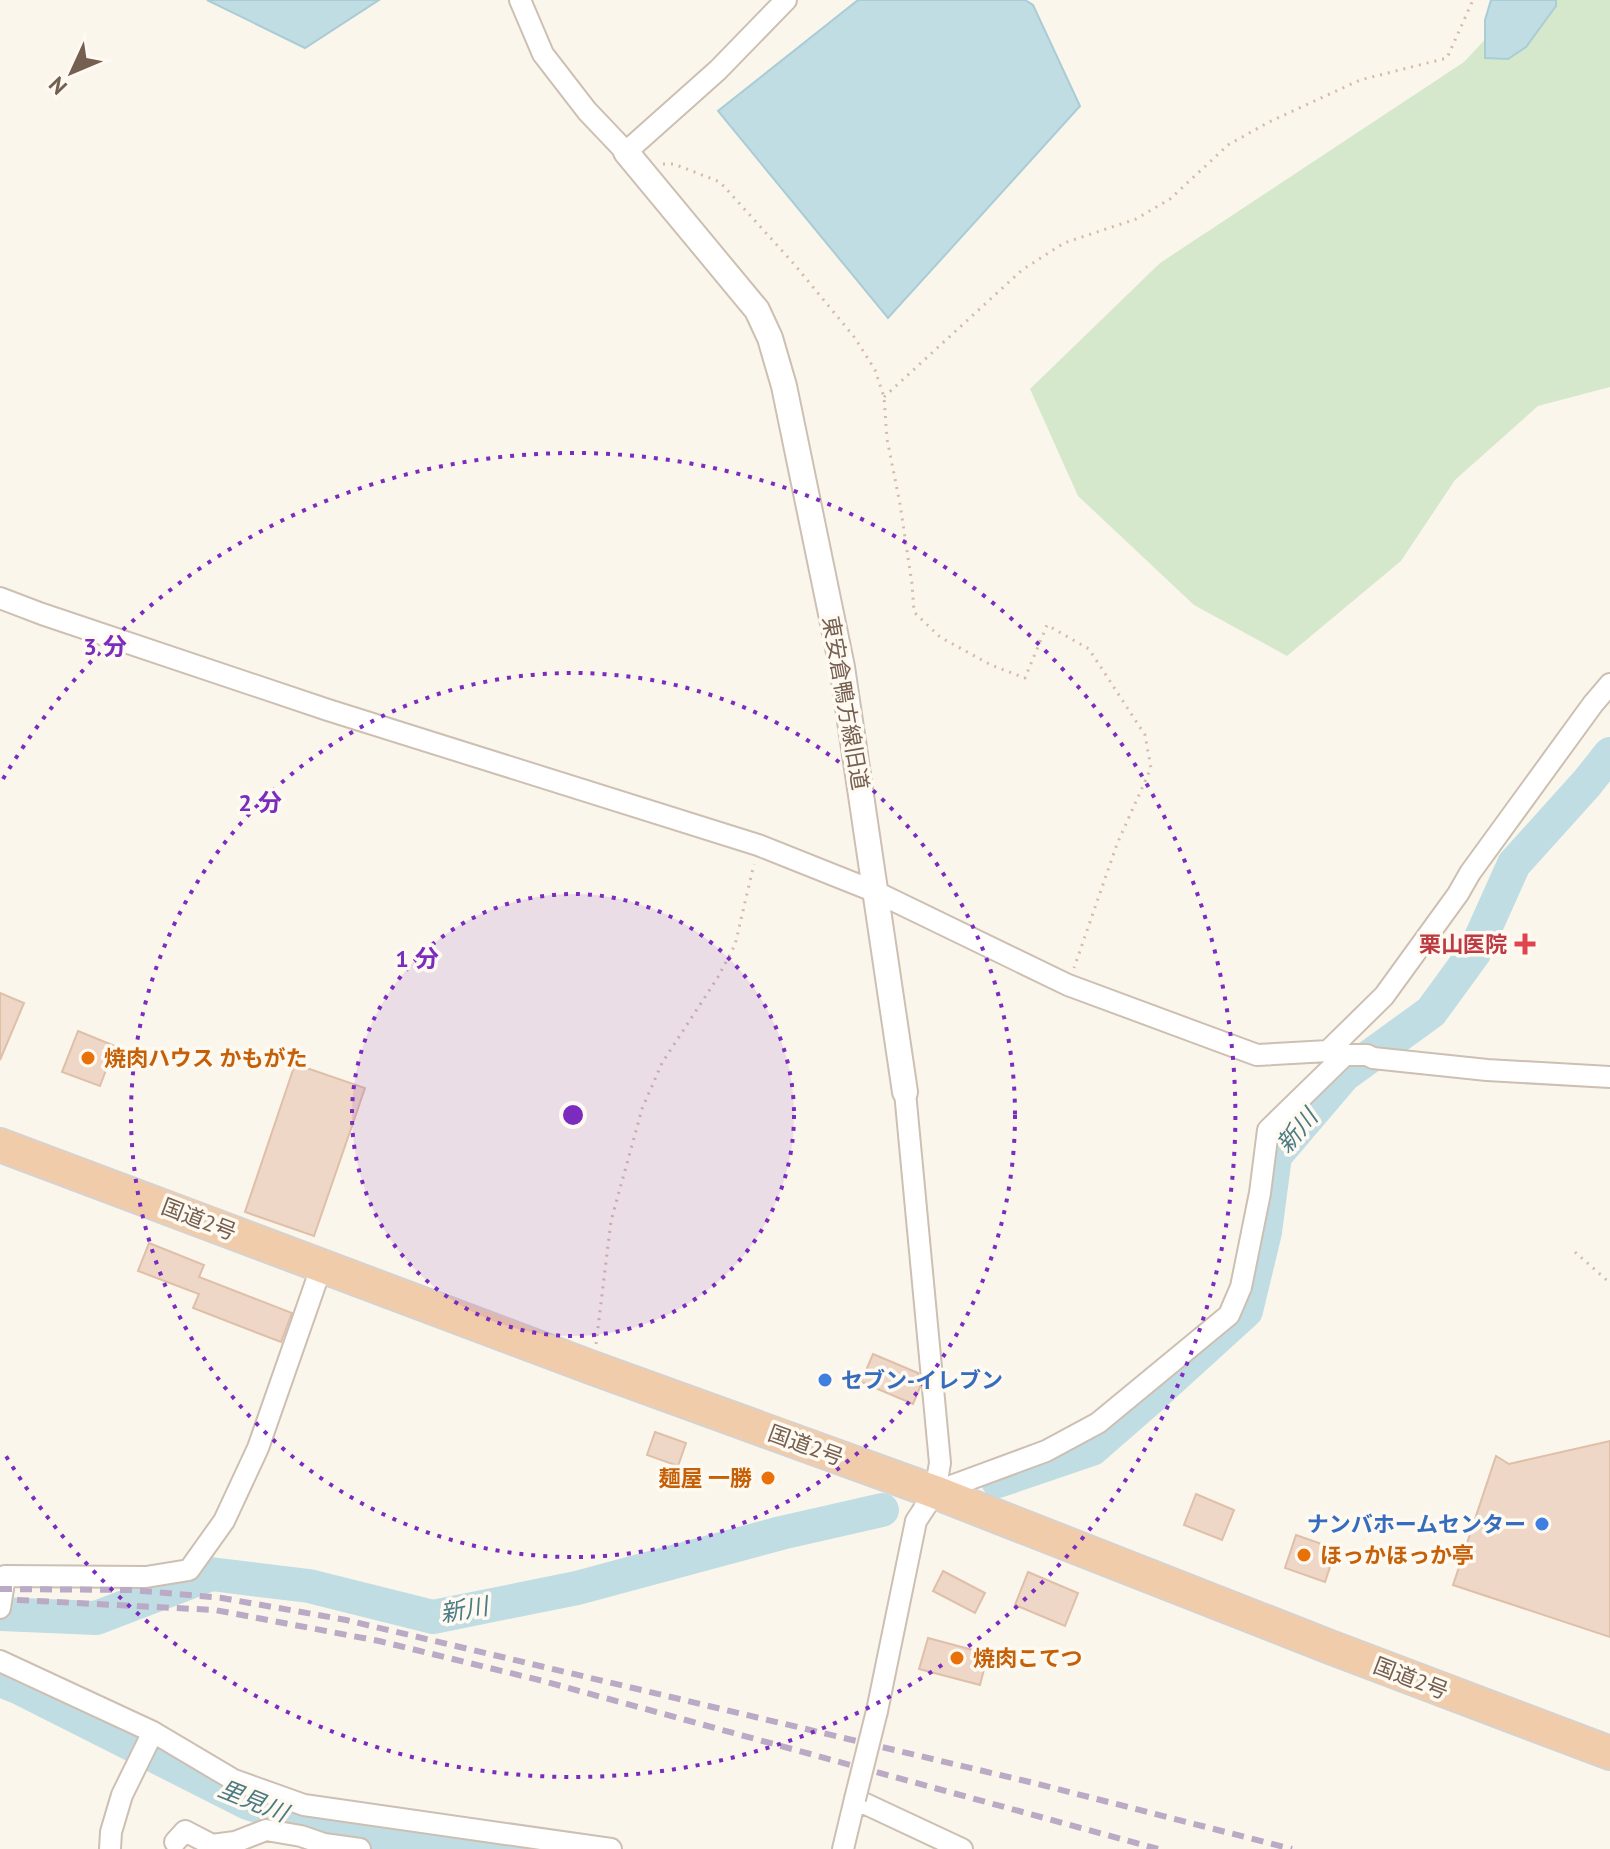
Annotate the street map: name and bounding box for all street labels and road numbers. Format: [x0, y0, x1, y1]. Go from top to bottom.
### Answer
street label: 東安倉鴨方線旧道 [817, 614, 875, 792]
street label: 国道2号 [158, 1192, 240, 1246]
street label: 国道2号 [765, 1419, 847, 1471]
street label: 国道2号 [1370, 1651, 1452, 1705]

